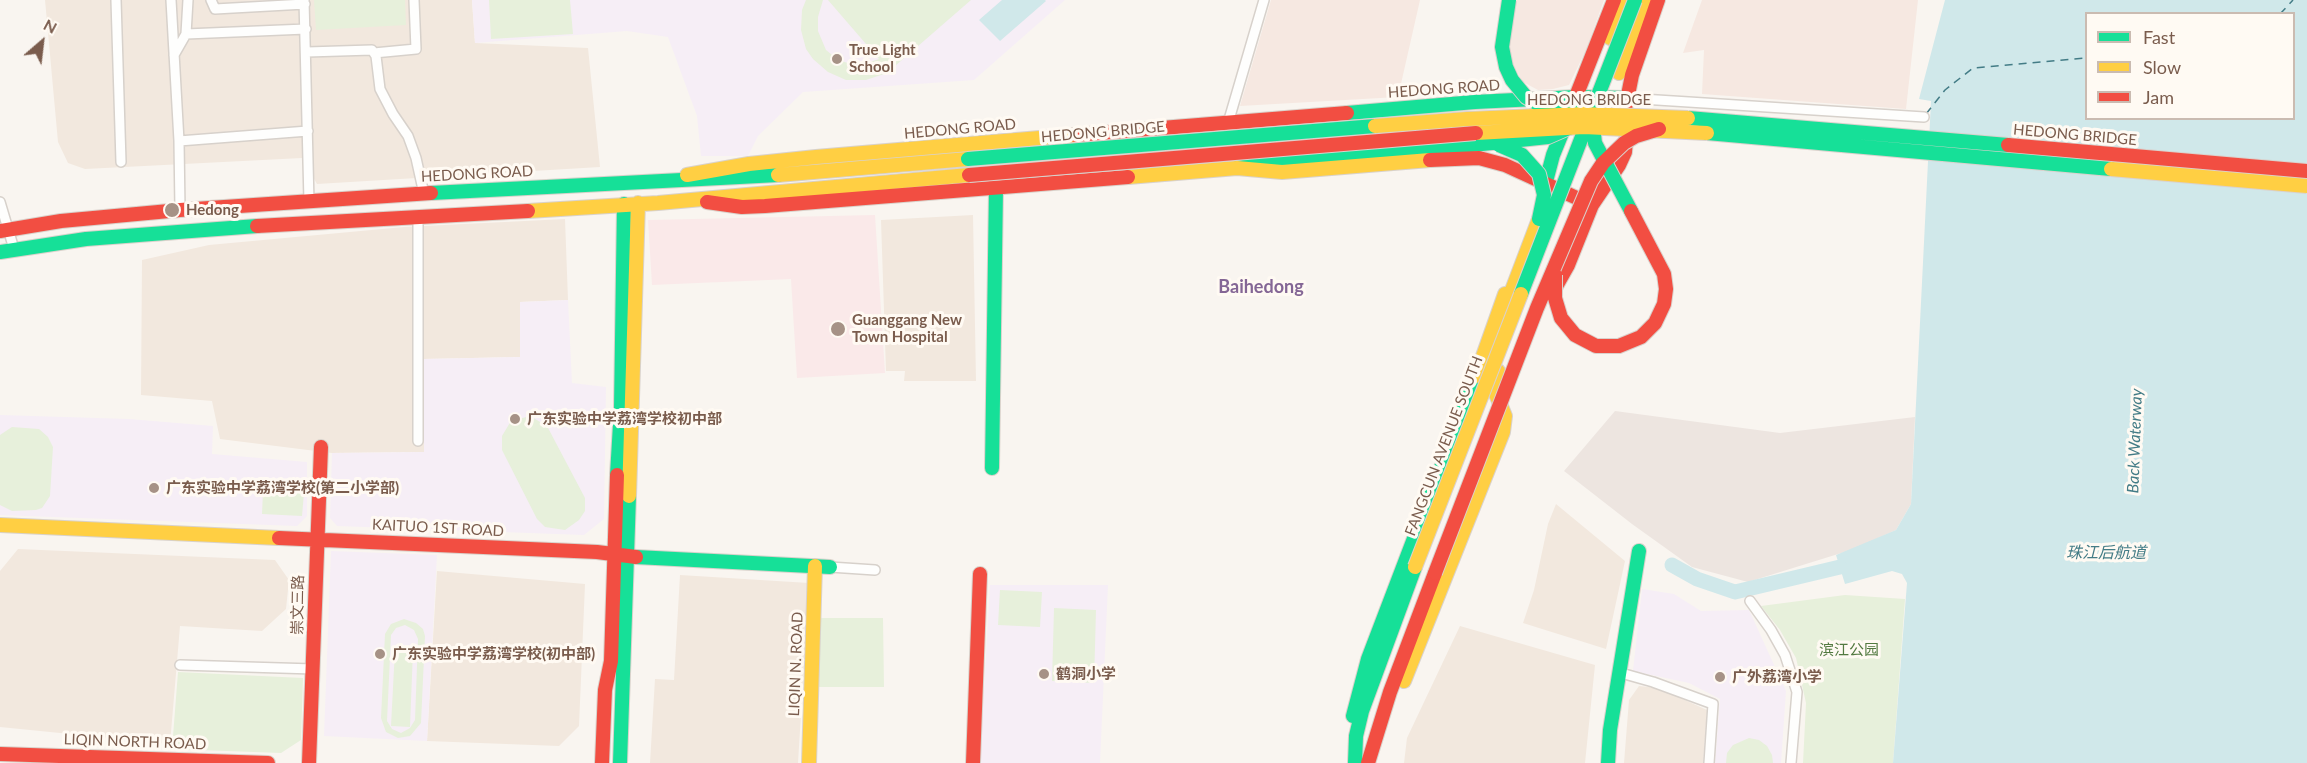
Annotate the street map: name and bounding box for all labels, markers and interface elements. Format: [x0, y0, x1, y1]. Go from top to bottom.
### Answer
north arrow [12, 12, 72, 72]
legend [2085, 12, 2295, 120]
text: N [41, 14, 61, 37]
text: Fast [2143, 26, 2175, 48]
place label: True Light School [849, 41, 916, 76]
marker: True Light School [830, 52, 844, 66]
text: Slow [2143, 56, 2181, 78]
street label: HEDONG ROAD [1387, 76, 1501, 102]
text: Jam [2143, 86, 2174, 108]
street label: HEDONG BRIDGE [1527, 91, 1651, 109]
street label: HEDONG ROAD [903, 115, 1017, 143]
street label: HEDONG BRIDGE [1040, 118, 1166, 146]
street label: HEDONG BRIDGE [2012, 121, 2138, 149]
street label: HEDONG ROAD [420, 162, 534, 186]
marker: Hedong [163, 201, 181, 219]
place label: Hedong [186, 201, 239, 219]
district label: Baihedong [1218, 276, 1304, 298]
place label: Guanggang New Town Hospital [852, 311, 962, 346]
marker: Guanggang New Town Hospital [829, 320, 847, 338]
street label: FANGCUN AVENUE SOUTH [1401, 354, 1487, 538]
water label: Back Waterway [2124, 388, 2146, 494]
place label: 广东实验中学荔湾学校初中部 [527, 410, 722, 428]
marker: 广东实验中学荔湾学校初中部 [508, 412, 522, 426]
place label: 广东实验中学荔湾学校(第二小学部) [166, 479, 399, 497]
marker: 广东实验中学荔湾学校(第二小学部) [147, 481, 161, 495]
street label: KAITUO 1ST ROAD [372, 516, 504, 540]
water label: 珠江后航道 [2066, 543, 2146, 563]
street label: 崇文三路 [288, 575, 308, 635]
street label: LIQIN N. ROAD [785, 611, 807, 717]
park label: 滨江公园 [1819, 641, 1879, 659]
place label: 广东实验中学荔湾学校(初中部) [392, 645, 595, 663]
marker: 广东实验中学荔湾学校(初中部) [373, 647, 387, 661]
place label: 鹤洞小学 [1056, 665, 1116, 683]
marker: 鹤洞小学 [1037, 667, 1051, 681]
place label: 广外荔湾小学 [1732, 668, 1822, 686]
marker: 广外荔湾小学 [1713, 670, 1727, 684]
street label: LIQIN NORTH ROAD [63, 731, 207, 753]

